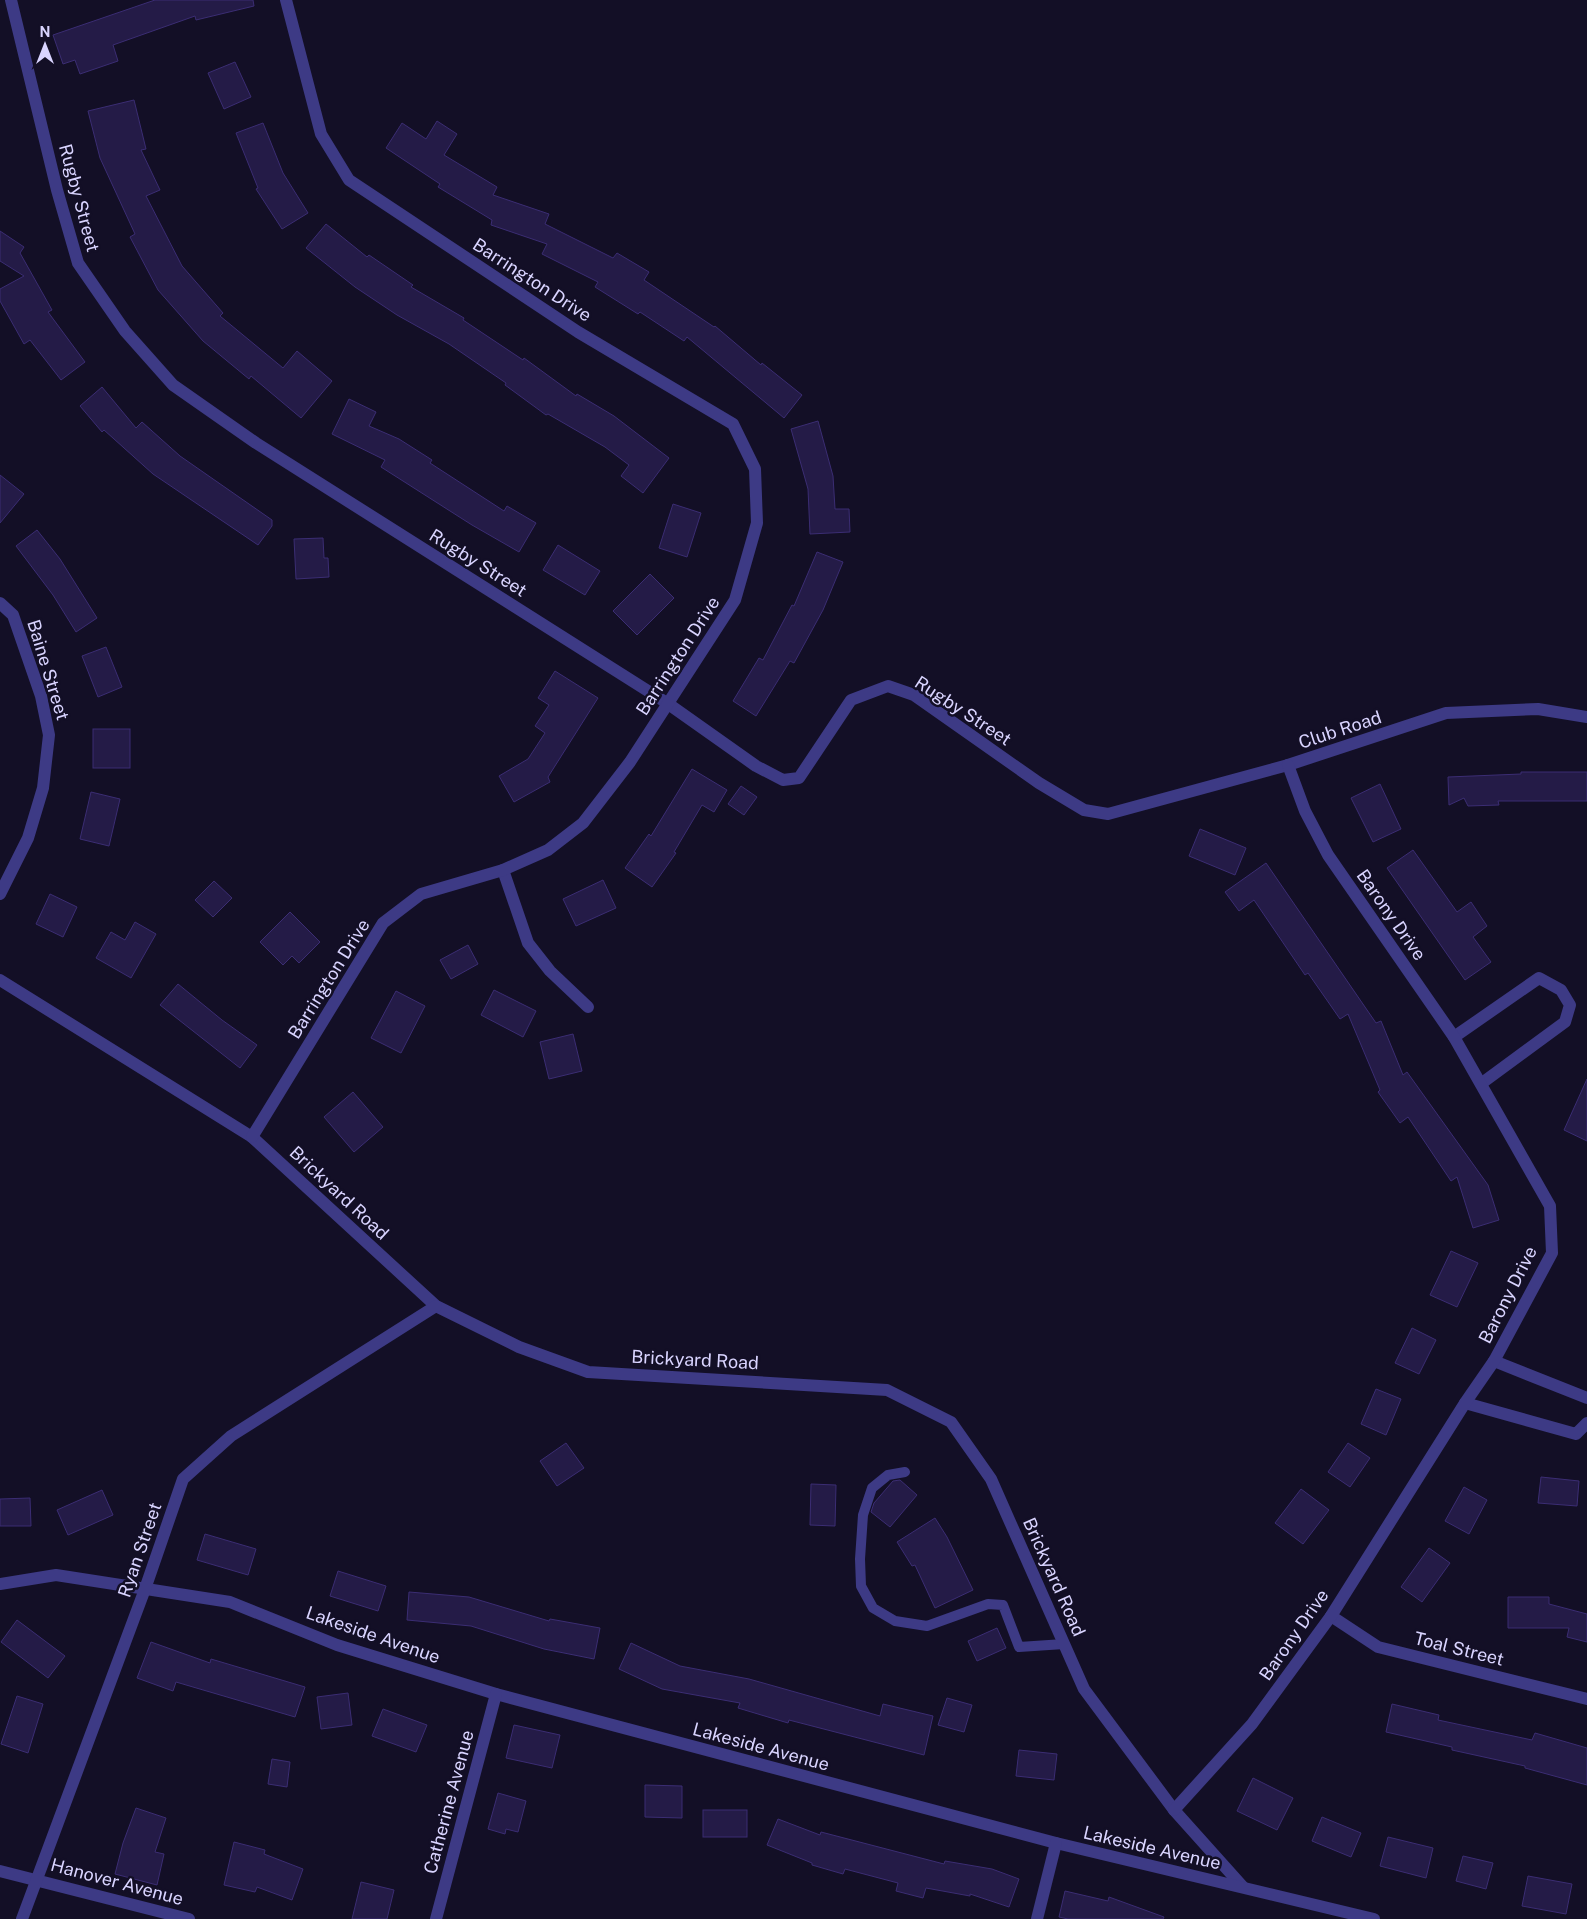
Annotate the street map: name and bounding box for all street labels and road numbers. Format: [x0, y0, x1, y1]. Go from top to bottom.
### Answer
street label: Rugby Street [55, 142, 104, 254]
street label: Barrington Drive [469, 233, 595, 326]
street label: Rugby Street [426, 524, 531, 601]
street label: Barrington Drive [631, 593, 724, 719]
street label: Baine Street [23, 617, 74, 723]
street label: Rugby Street [911, 672, 1015, 750]
street label: Club Road [1296, 706, 1384, 753]
street label: Barony Drive [1352, 865, 1430, 964]
street label: Barrington Drive [283, 915, 374, 1042]
street label: Brickyard Road [286, 1141, 393, 1244]
street label: Barony Drive [1474, 1243, 1541, 1347]
street label: Brickyard Road [631, 1346, 759, 1373]
street label: Ryan Street [114, 1500, 166, 1600]
street label: Brickyard Road [1019, 1514, 1090, 1639]
street label: Barony Drive [1255, 1585, 1333, 1684]
street label: Lakeside Avenue [303, 1602, 443, 1667]
street label: Toal Street [1412, 1627, 1506, 1670]
street label: Lakeside Avenue [691, 1718, 832, 1775]
street label: Catherine Avenue [419, 1728, 478, 1876]
street label: Lakeside Avenue [1081, 1821, 1223, 1874]
street label: Hanover Avenue [49, 1854, 186, 1909]

